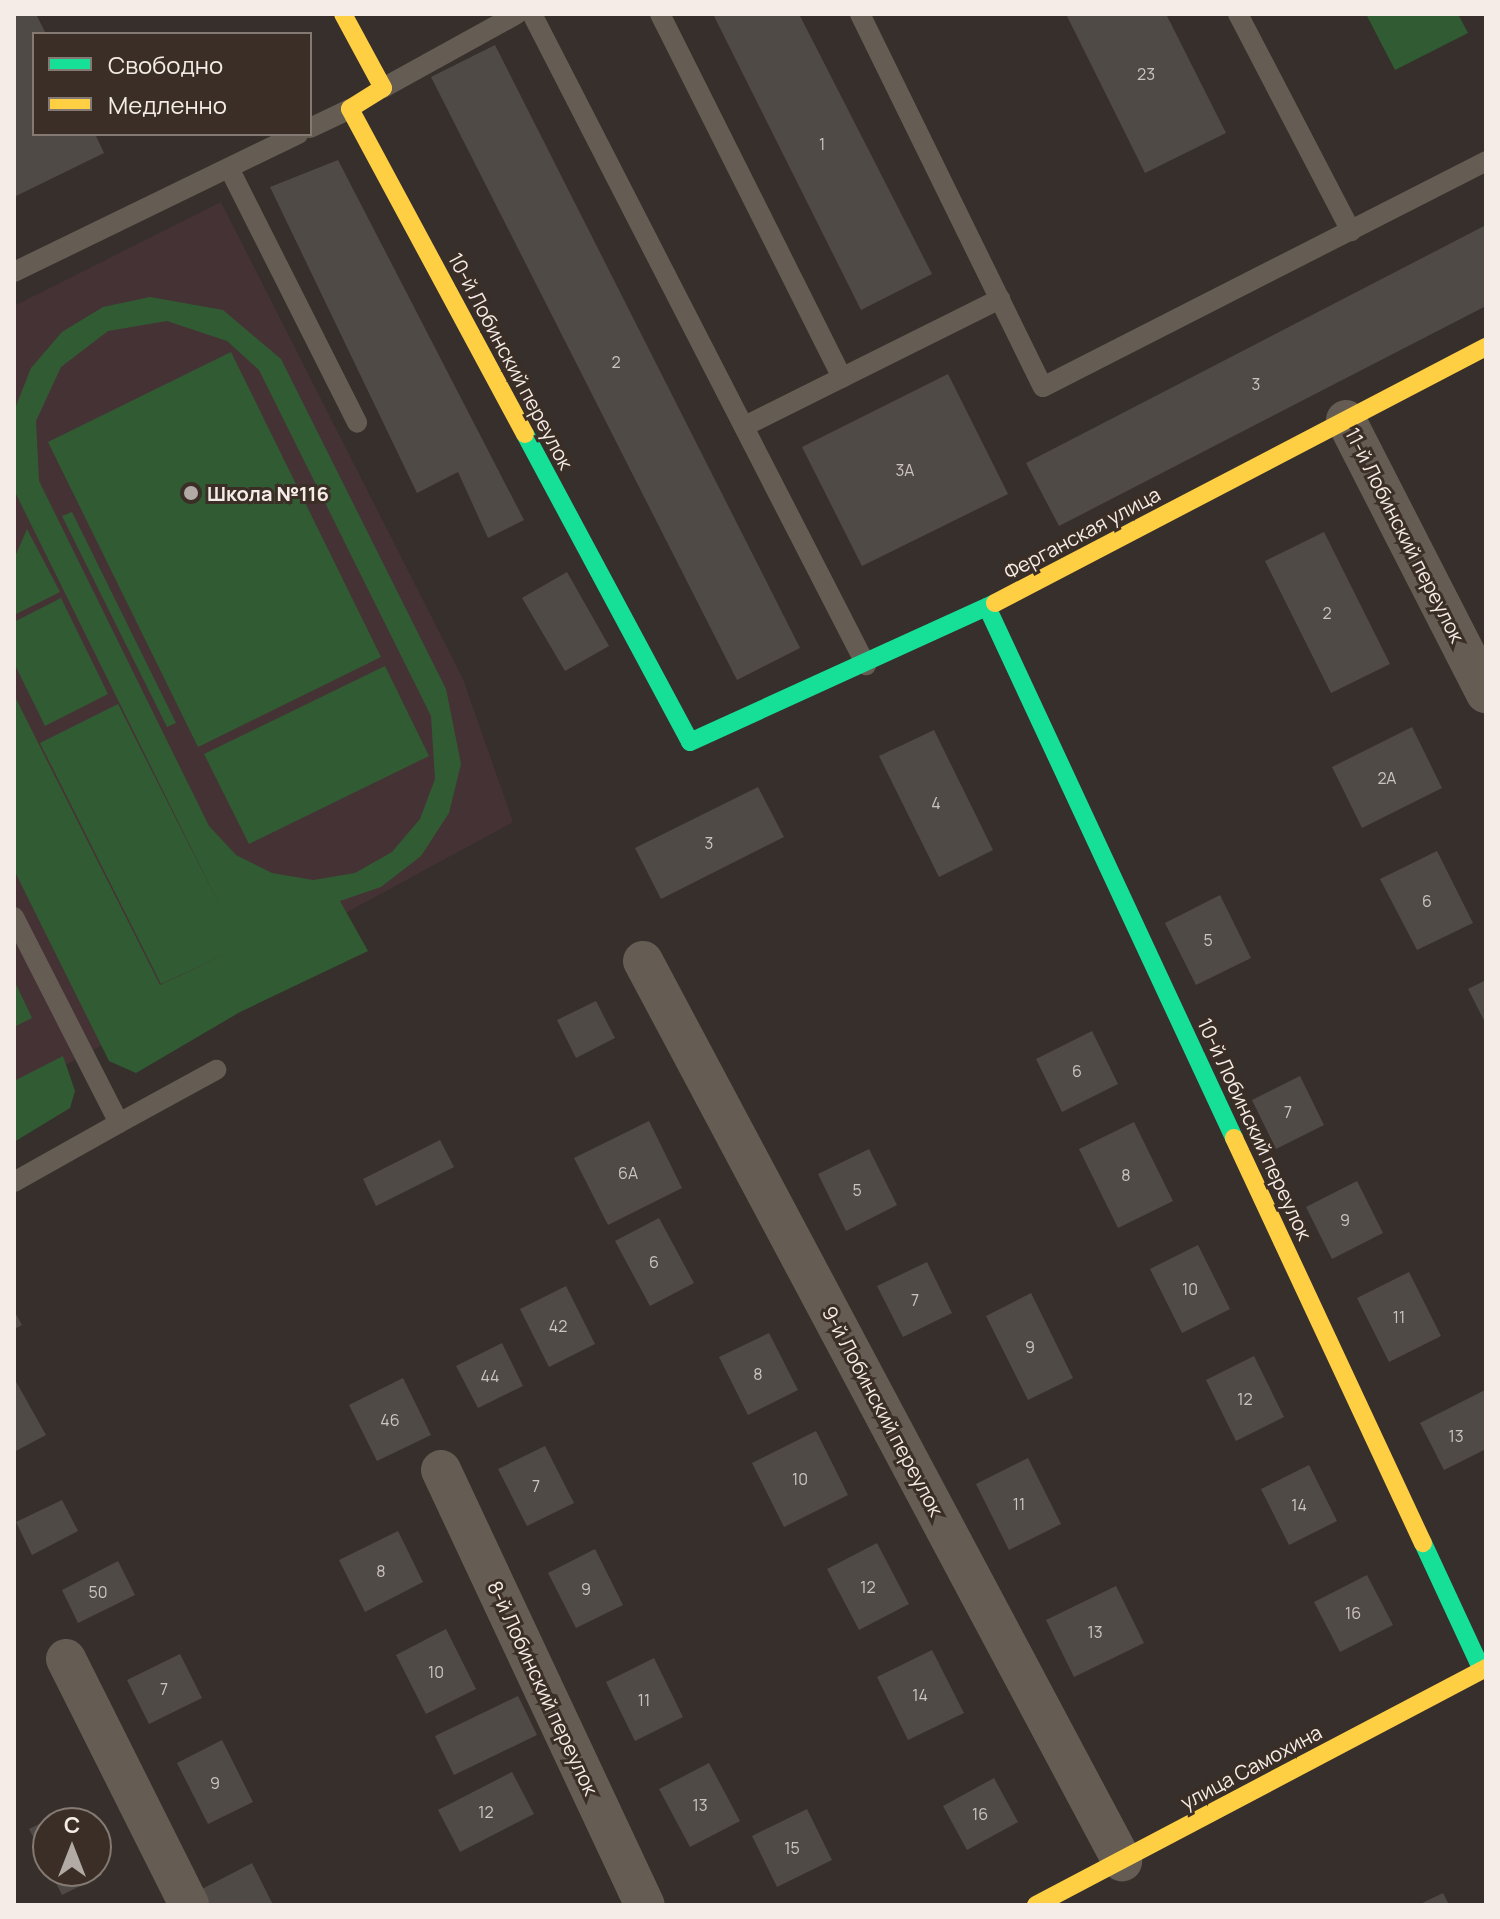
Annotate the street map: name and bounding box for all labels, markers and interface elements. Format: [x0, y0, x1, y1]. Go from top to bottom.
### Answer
legend [32, 32, 312, 136]
text: Свободно [108, 48, 223, 81]
house number: 23 [1137, 64, 1155, 84]
text: Медленно [108, 88, 227, 121]
house number: 1 [819, 134, 825, 154]
street label: 10-й Лобинский переулок [444, 249, 578, 473]
house number: 2 [611, 352, 621, 372]
house number: 3 [1252, 374, 1260, 394]
street label: 11-й Лобинский переулок [1340, 424, 1470, 646]
house number: 3А [896, 460, 914, 480]
place label: Школа №116 [207, 481, 329, 505]
street label: Ферганская улица [1000, 482, 1164, 584]
marker: Школа №116 [182, 484, 200, 502]
house number: 2 [1322, 603, 1332, 623]
house number: 2А [1378, 768, 1396, 788]
house number: 4 [931, 793, 941, 813]
house number: 3 [705, 833, 713, 853]
house number: 6 [1422, 891, 1432, 911]
house number: 5 [1203, 930, 1213, 950]
street label: 10-й Лобинский переулок [1193, 1014, 1317, 1244]
house number: 6 [1072, 1061, 1082, 1081]
house number: 7 [1284, 1102, 1292, 1122]
house number: 6А [618, 1163, 638, 1183]
house number: 8 [1121, 1165, 1131, 1185]
house number: 5 [852, 1180, 862, 1200]
house number: 9 [1340, 1210, 1350, 1230]
house number: 6 [649, 1252, 659, 1272]
house number: 10 [1182, 1279, 1198, 1299]
house number: 7 [911, 1290, 919, 1310]
street label: 9-й Лобинский переулок [817, 1302, 949, 1520]
house number: 11 [1393, 1307, 1405, 1327]
house number: 42 [549, 1316, 567, 1336]
house number: 9 [1025, 1337, 1035, 1357]
house number: 8 [753, 1364, 763, 1384]
house number: 44 [480, 1366, 500, 1386]
house number: 12 [1237, 1389, 1253, 1409]
house number: 46 [380, 1410, 400, 1430]
house number: 13 [1448, 1426, 1464, 1446]
house number: 10 [792, 1469, 808, 1489]
house number: 7 [532, 1476, 540, 1496]
house number: 11 [1013, 1494, 1025, 1514]
house number: 14 [1291, 1495, 1307, 1515]
house number: 8 [376, 1561, 386, 1581]
street label: 8-й Лобинский переулок [483, 1577, 603, 1799]
house number: 12 [860, 1577, 876, 1597]
house number: 9 [581, 1579, 591, 1599]
house number: 50 [89, 1582, 107, 1602]
house number: 16 [1345, 1603, 1361, 1623]
house number: 13 [1087, 1622, 1103, 1642]
house number: 10 [428, 1662, 444, 1682]
house number: 7 [160, 1679, 168, 1699]
house number: 14 [912, 1685, 928, 1705]
house number: 11 [638, 1690, 650, 1710]
street label: улица Самохина [1176, 1720, 1326, 1814]
house number: 9 [210, 1773, 220, 1793]
house number: 13 [692, 1795, 708, 1815]
house number: 12 [478, 1802, 494, 1822]
house number: 16 [972, 1804, 988, 1824]
north arrow [32, 1807, 112, 1887]
text: С [64, 1810, 80, 1840]
house number: 15 [784, 1838, 800, 1858]

